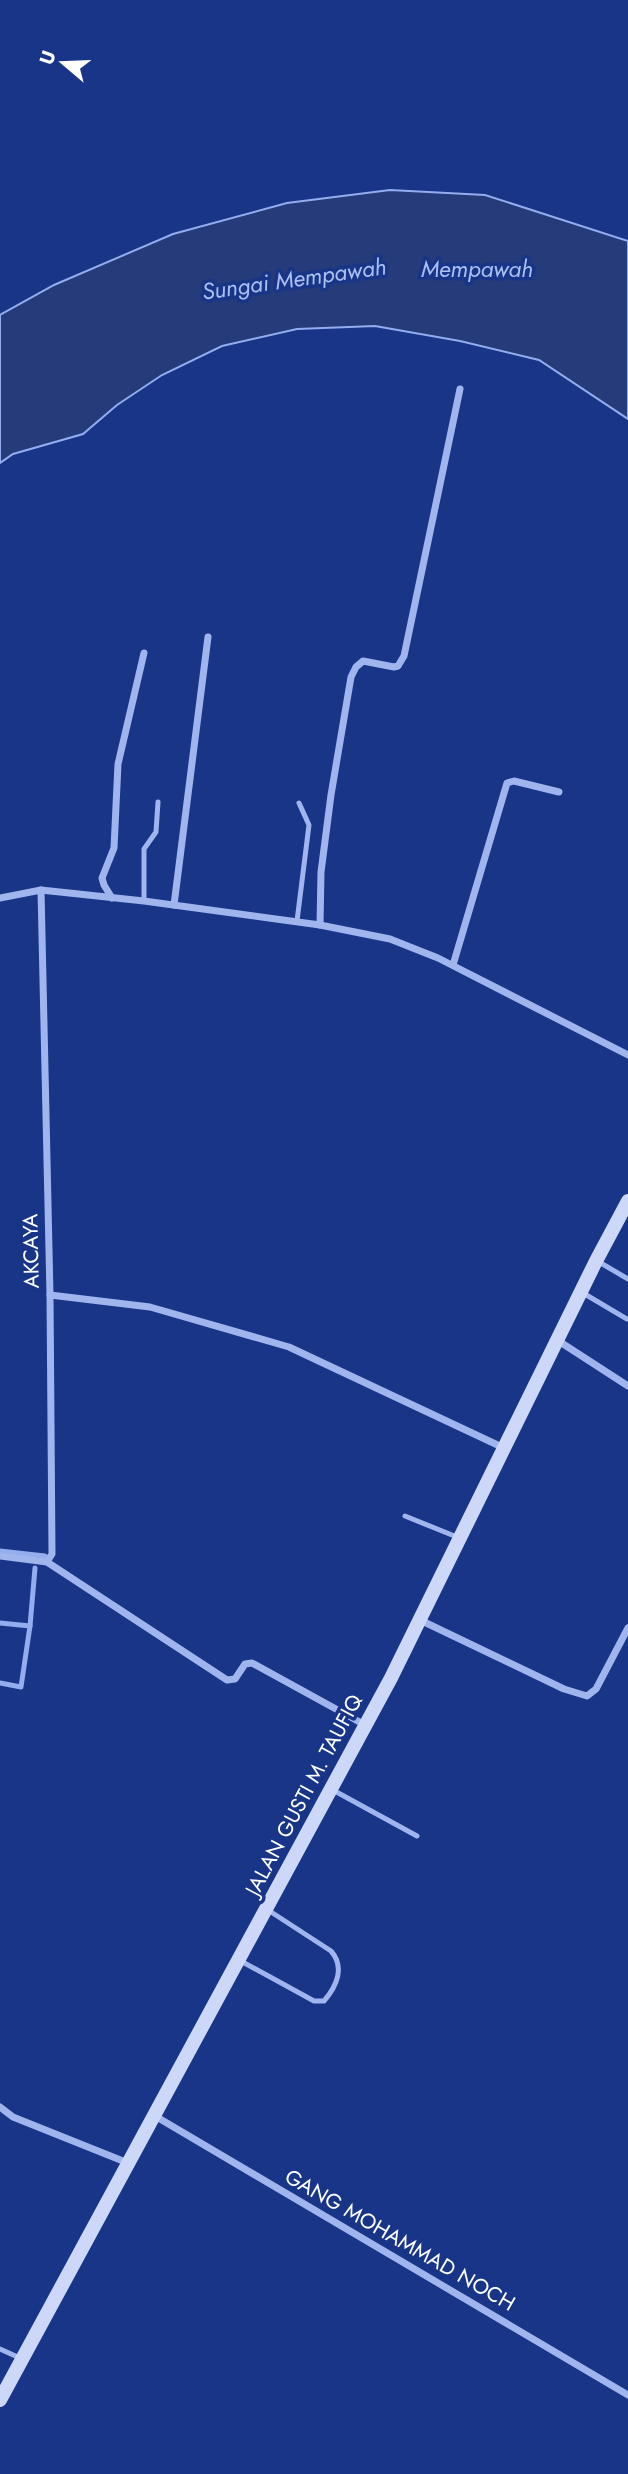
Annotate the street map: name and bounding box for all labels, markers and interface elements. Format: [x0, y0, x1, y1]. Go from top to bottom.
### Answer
north arrow [28, 28, 98, 98]
text: U [32, 47, 62, 68]
water label: Sungai Mempawah [200, 249, 388, 309]
water label: Mempawah [421, 252, 533, 286]
street label: AKCAYA [15, 1213, 47, 1289]
street label: JALAN GUSTI M. TAUFIQ [237, 1689, 370, 1904]
street label: GANG MOHAMMAD NOCH [279, 2162, 521, 2318]

